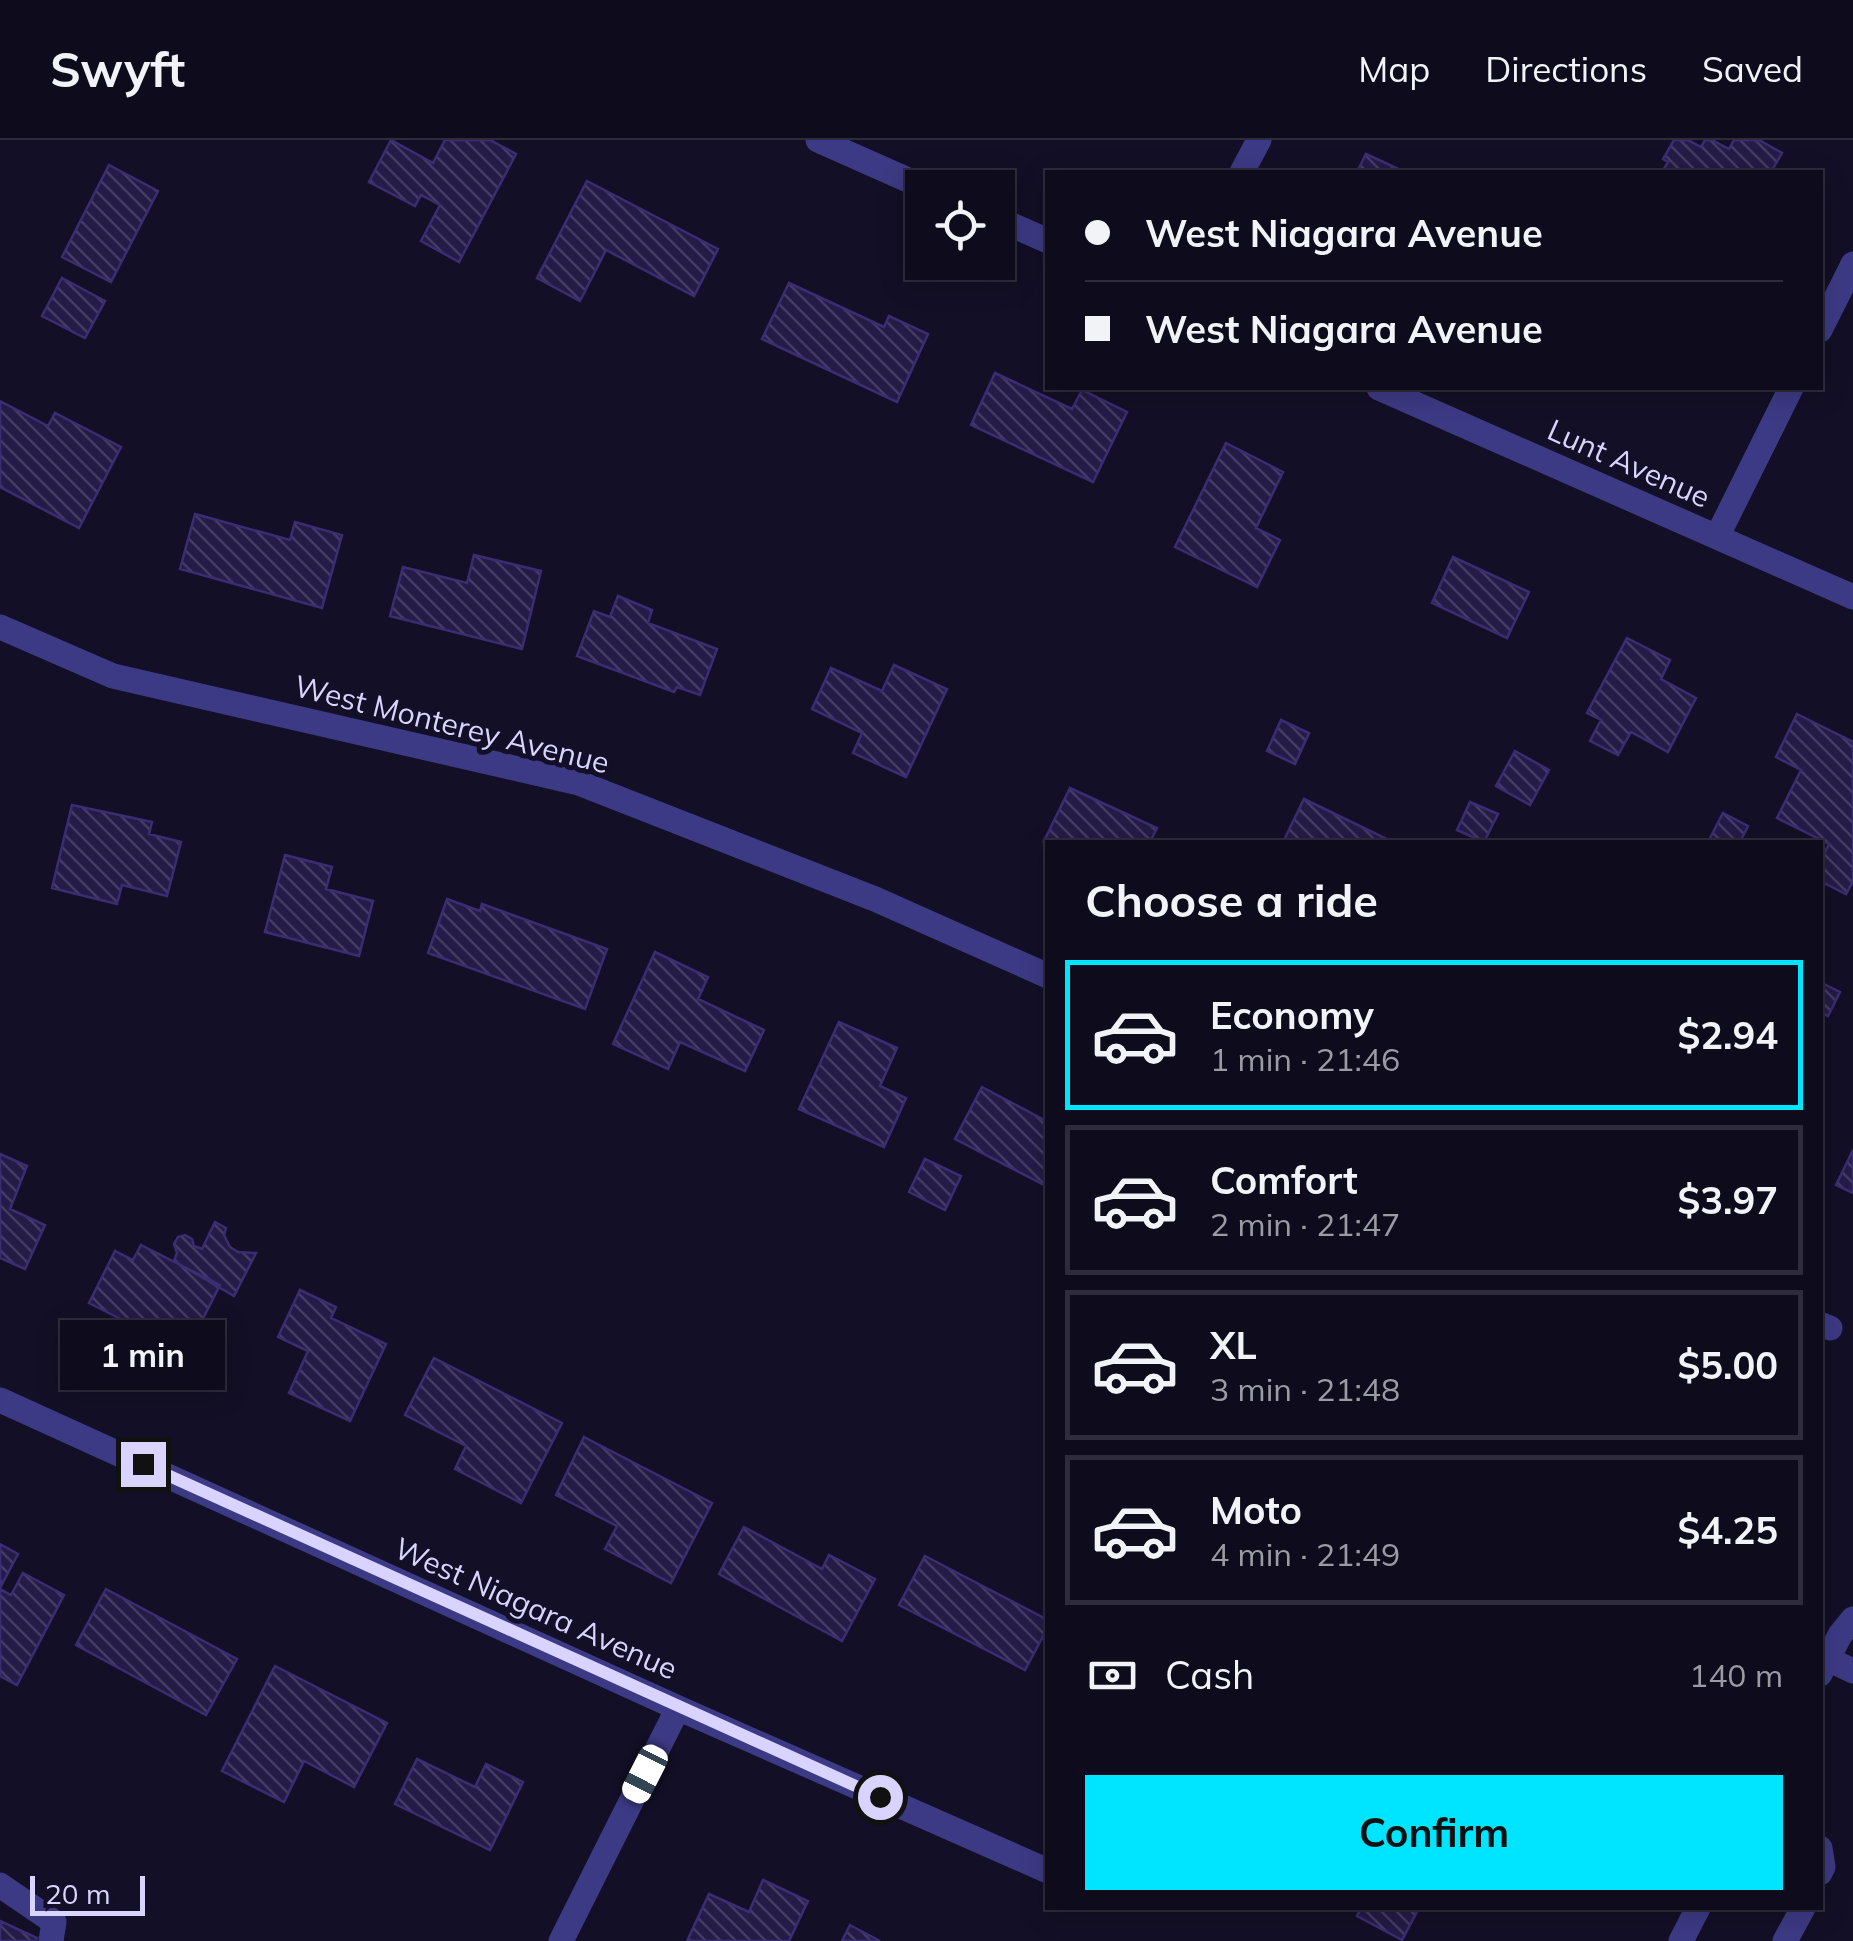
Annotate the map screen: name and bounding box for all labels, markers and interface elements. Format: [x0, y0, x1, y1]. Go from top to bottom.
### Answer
text: Swyft [50, 39, 185, 99]
text: Map [1358, 47, 1430, 91]
text: Directions [1485, 47, 1647, 91]
text: Saved [1702, 47, 1803, 91]
map controls [905, 170, 1015, 280]
button: locate [905, 170, 1015, 280]
text: West Niagara Avenue [1145, 209, 1543, 257]
text: West Niagara Avenue [1145, 305, 1543, 353]
street label: Lunt Avenue [1542, 410, 1716, 516]
street label: West Monterey Avenue [291, 666, 613, 782]
text: Choose a ride [1085, 872, 1378, 928]
icon: car [1090, 990, 1180, 1080]
text: Economy [1210, 991, 1374, 1039]
text: $2.94 [1677, 1011, 1778, 1059]
text: 1 min · 21:46 [1210, 1039, 1400, 1079]
icon: car [1090, 1155, 1180, 1245]
text: Comfort [1210, 1156, 1358, 1204]
text: $3.97 [1677, 1176, 1778, 1224]
text: 2 min · 21:47 [1210, 1204, 1400, 1244]
callout: 1 min [61, 1319, 226, 1389]
icon: car [1090, 1320, 1180, 1410]
text: XL [1210, 1321, 1257, 1369]
text: 1 min [100, 1335, 185, 1375]
text: $5.00 [1677, 1341, 1778, 1389]
text: 3 min · 21:48 [1210, 1369, 1400, 1409]
route end [121, 1442, 166, 1487]
icon: car [1090, 1485, 1180, 1575]
text: Moto [1210, 1486, 1302, 1534]
text: $4.25 [1677, 1506, 1778, 1554]
street label: West Niagara Avenue [389, 1528, 683, 1688]
text: 4 min · 21:49 [1210, 1534, 1400, 1574]
icon: cash [1085, 1648, 1140, 1703]
text: Cash [1165, 1651, 1254, 1699]
text: 140 m [1689, 1655, 1783, 1695]
car [618, 1740, 672, 1808]
route start [858, 1775, 903, 1820]
button: Confirm [1085, 1775, 1783, 1890]
scale bar [30, 1871, 145, 1916]
text: 20 m [45, 1876, 111, 1911]

